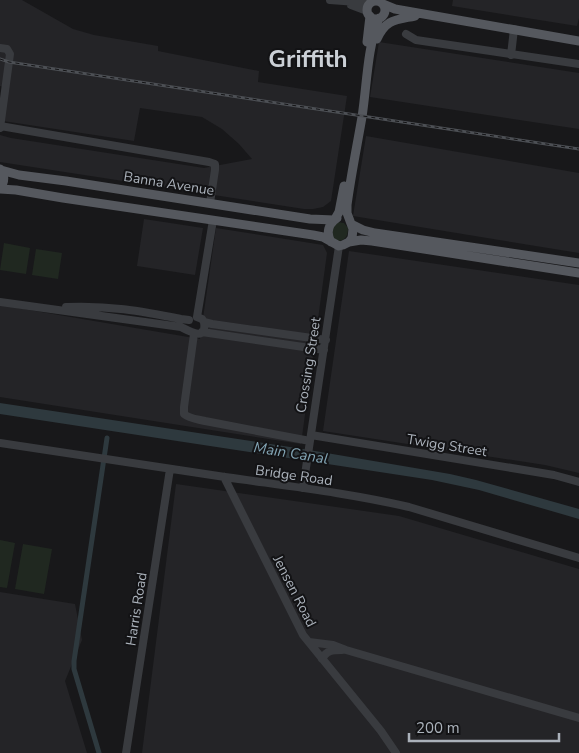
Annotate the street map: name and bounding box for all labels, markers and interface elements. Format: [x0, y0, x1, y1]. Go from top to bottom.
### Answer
district label: Griffith [268, 43, 348, 75]
street label: Banna Avenue [122, 167, 216, 200]
street label: Crossing Street [292, 316, 325, 414]
street label: Twigg Street [406, 430, 488, 461]
water label: Main Canal [252, 437, 330, 469]
street label: Bridge Road [254, 461, 334, 490]
street label: Jensen Road [268, 551, 321, 630]
street label: Harris Road [121, 571, 152, 647]
scale bar [409, 710, 559, 742]
text: 200 m [416, 718, 460, 738]

